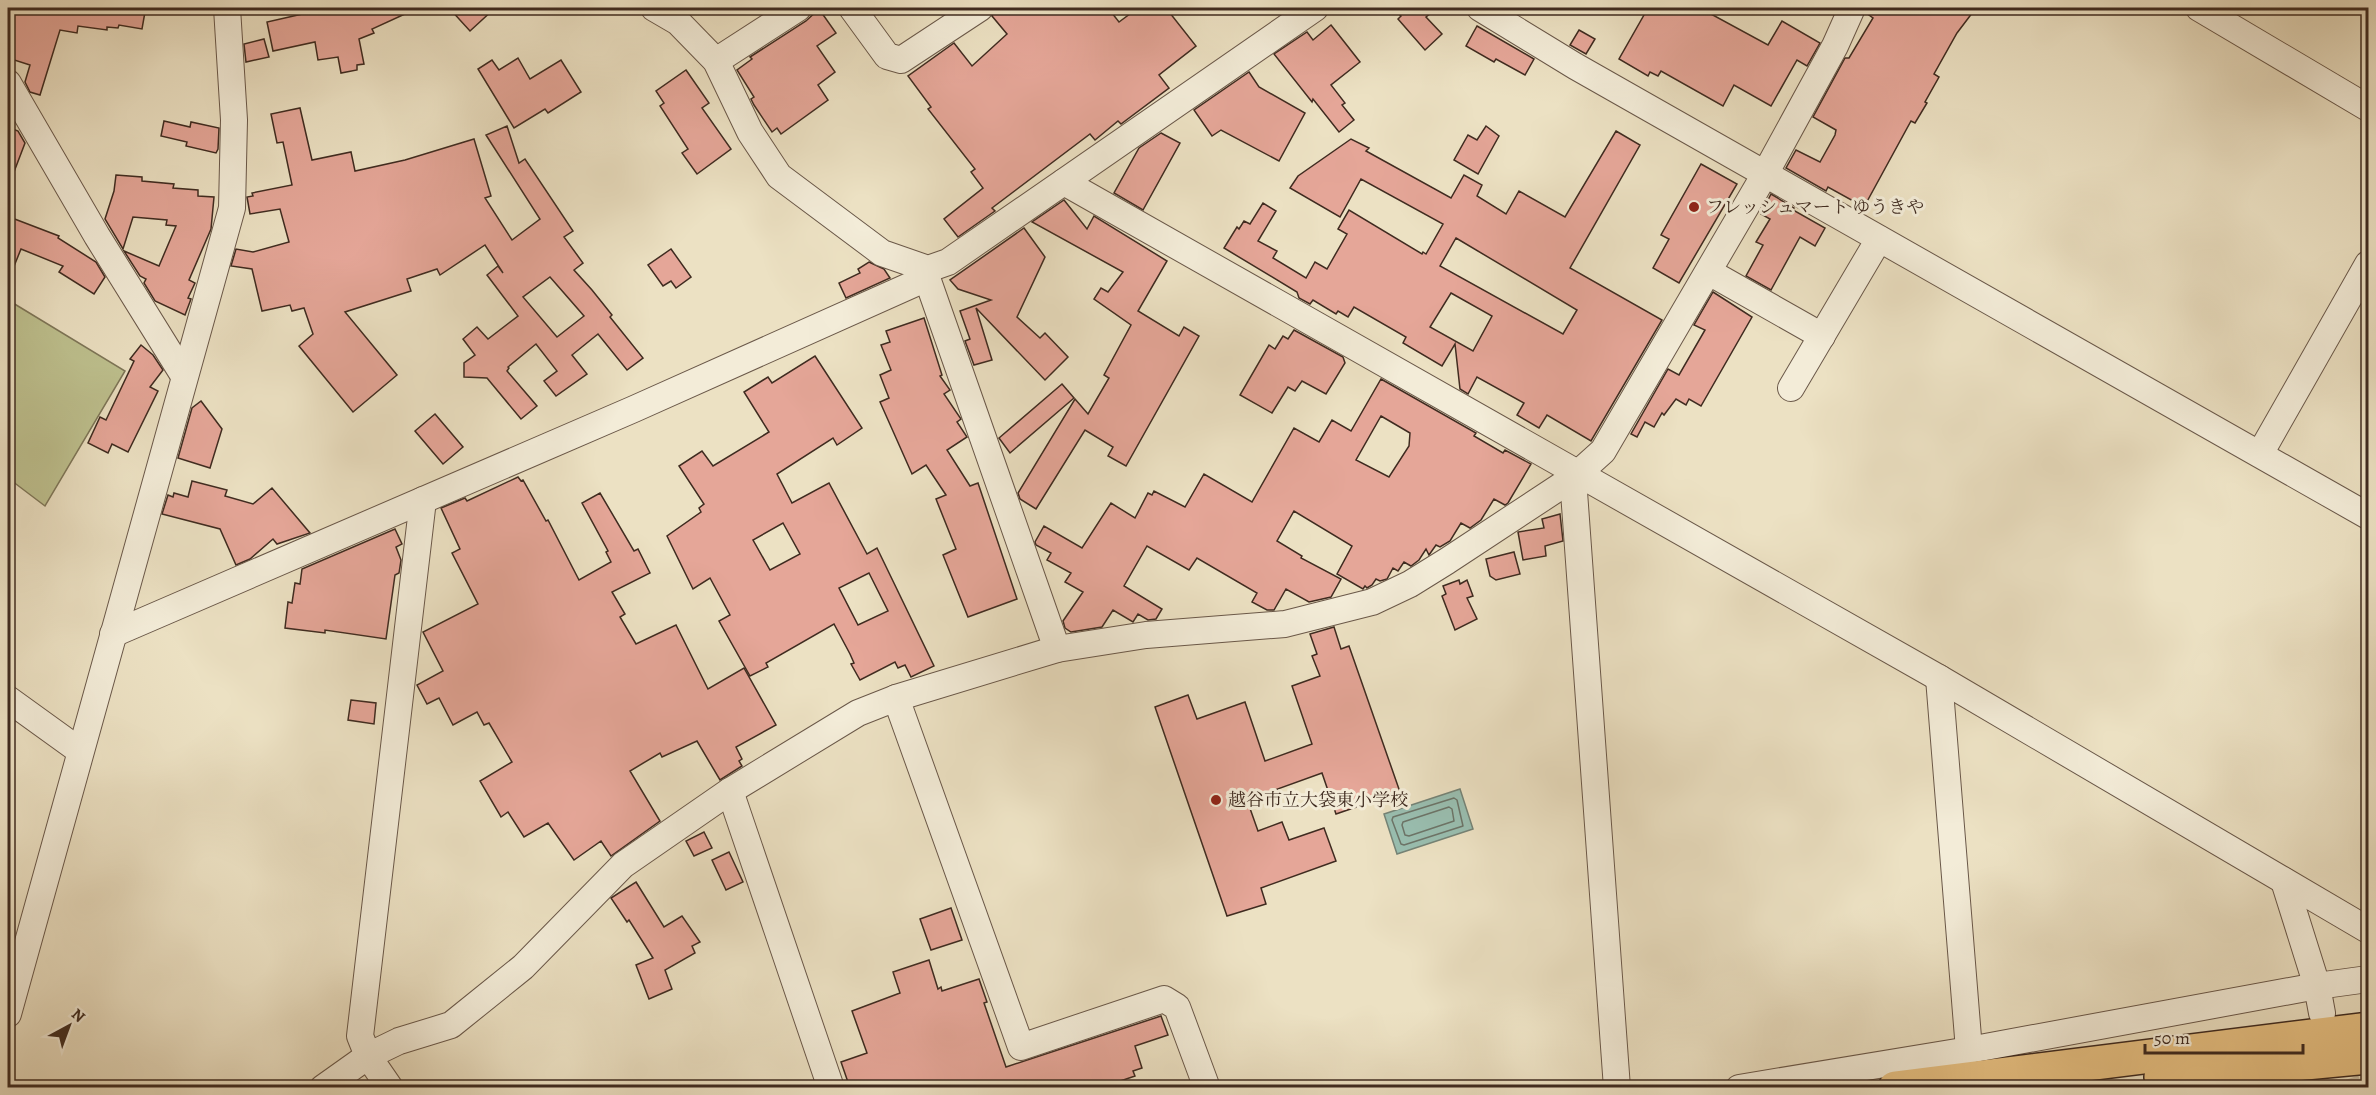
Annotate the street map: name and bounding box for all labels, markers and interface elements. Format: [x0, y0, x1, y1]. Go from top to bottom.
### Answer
place label: フレッシュマート ゆうきや [1706, 195, 1924, 219]
marker: フレッシュマート ゆうきや [1687, 200, 1701, 214]
place label: 越谷市立大袋東小学校 [1228, 788, 1408, 812]
marker: 越谷市立大袋東小学校 [1209, 793, 1223, 807]
north arrow [39, 996, 99, 1056]
text: N [67, 1003, 90, 1028]
scale bar [2145, 1017, 2302, 1055]
text: 50 m [2154, 1026, 2190, 1050]

